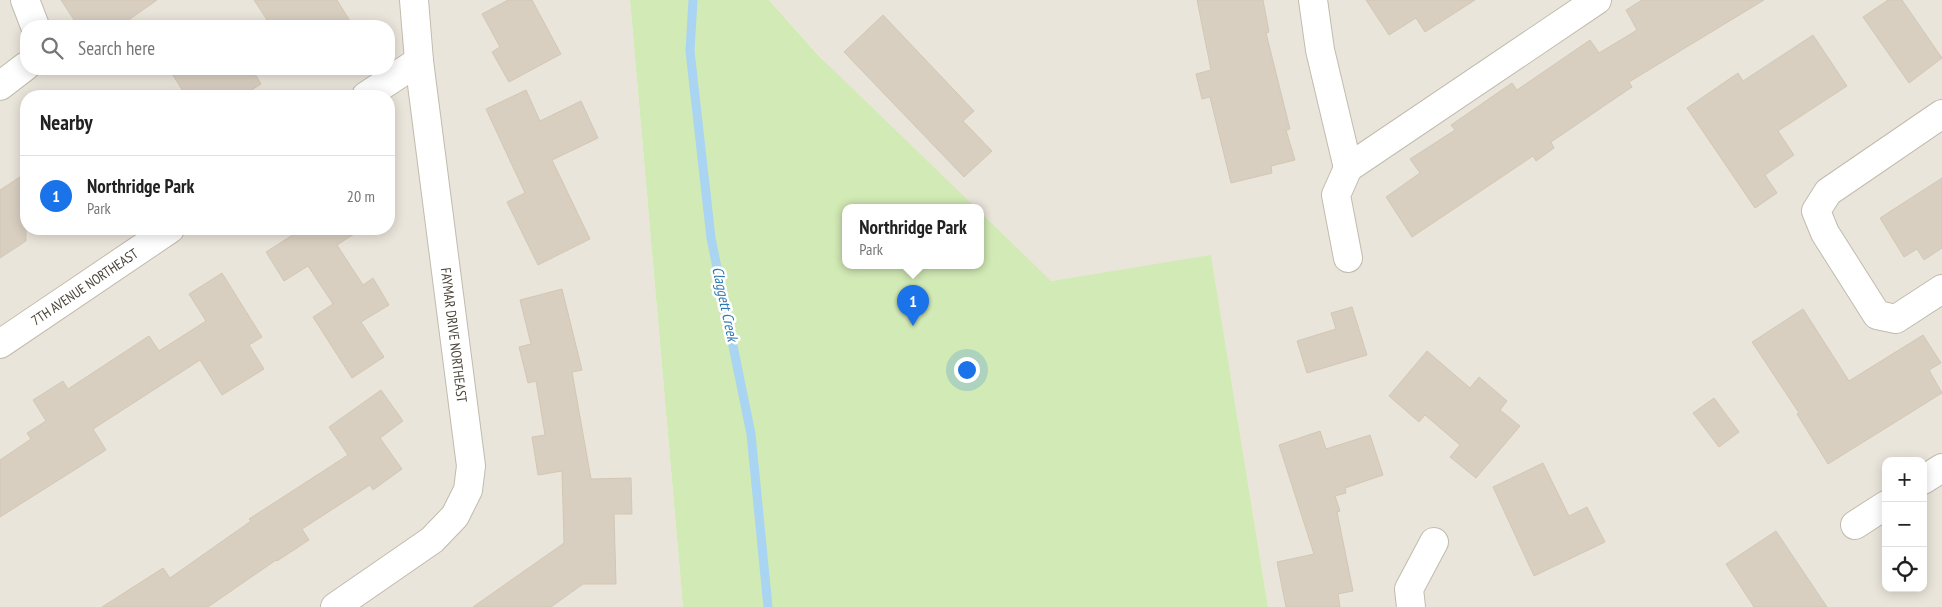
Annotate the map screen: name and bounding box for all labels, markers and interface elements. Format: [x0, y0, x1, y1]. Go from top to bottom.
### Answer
search box [20, 20, 395, 75]
icon: search [38, 34, 66, 62]
text: Search here [78, 36, 155, 60]
text: Nearby [40, 109, 93, 136]
text: Northridge Park [87, 174, 194, 198]
text: 1 [52, 186, 60, 206]
text: 20 m [347, 186, 375, 206]
text: Park [87, 198, 111, 218]
popup [842, 204, 984, 269]
text: Northridge Park [859, 215, 967, 239]
text: Park [859, 239, 883, 259]
street label: 7TH AVENUE NORTHEAST [28, 244, 142, 329]
water label: Claggett Creek [708, 265, 743, 345]
street label: FAYMAR DRIVE NORTHEAST [437, 266, 471, 404]
pin: 1 [897, 285, 929, 326]
your location [954, 357, 980, 383]
map controls [1882, 457, 1927, 592]
button: + [1882, 457, 1927, 502]
button: − [1882, 502, 1927, 547]
button: locate [1882, 547, 1927, 592]

